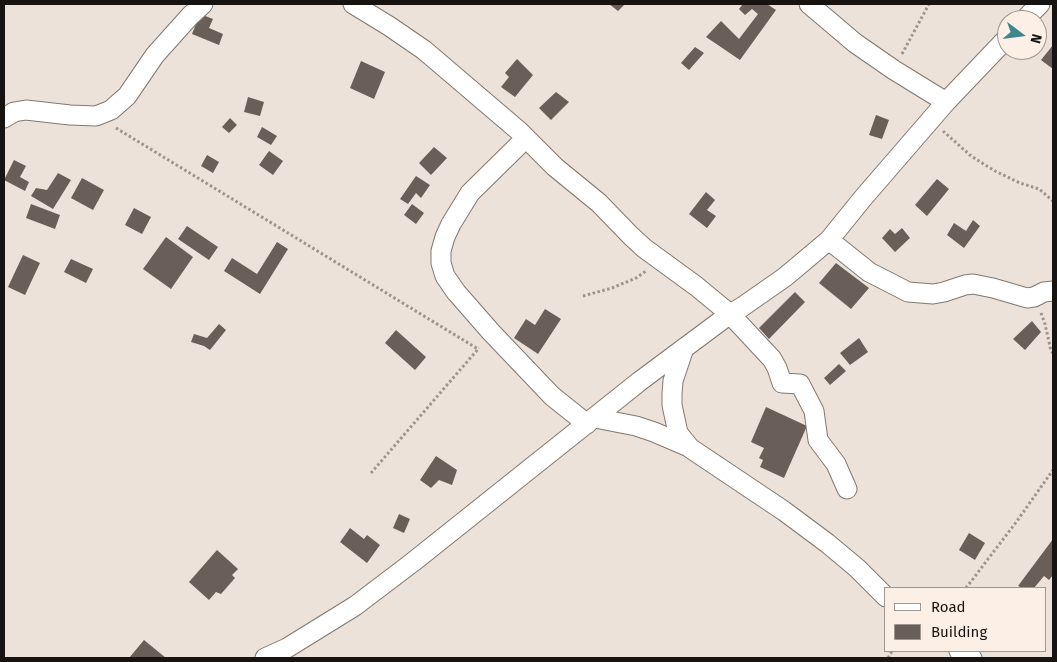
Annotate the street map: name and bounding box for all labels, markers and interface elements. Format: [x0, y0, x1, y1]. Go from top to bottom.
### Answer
north arrow [997, 10, 1047, 60]
text: N [1027, 32, 1045, 45]
legend [884, 587, 1047, 652]
text: Road [931, 598, 966, 616]
text: Building [931, 623, 987, 641]

